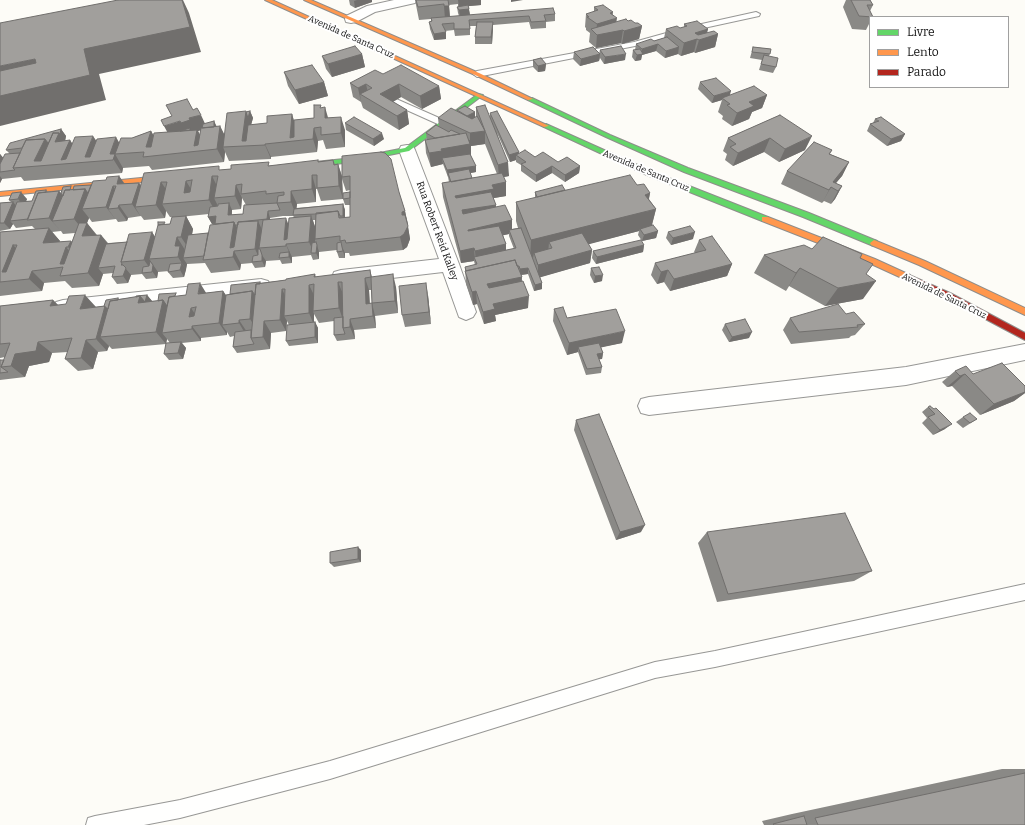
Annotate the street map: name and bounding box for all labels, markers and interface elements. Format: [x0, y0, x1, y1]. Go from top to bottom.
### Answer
street label: Avenida de Santa Cruz [306, 13, 396, 61]
legend [869, 16, 1009, 88]
text: Livre [907, 25, 935, 39]
text: Lento [907, 45, 939, 59]
text: Parado [907, 65, 946, 79]
street label: Avenida de Santa Cruz [601, 148, 691, 194]
street label: Rua Robert Reid Kalley [413, 180, 461, 282]
street label: Avenida de Santa Cruz [900, 271, 988, 321]

